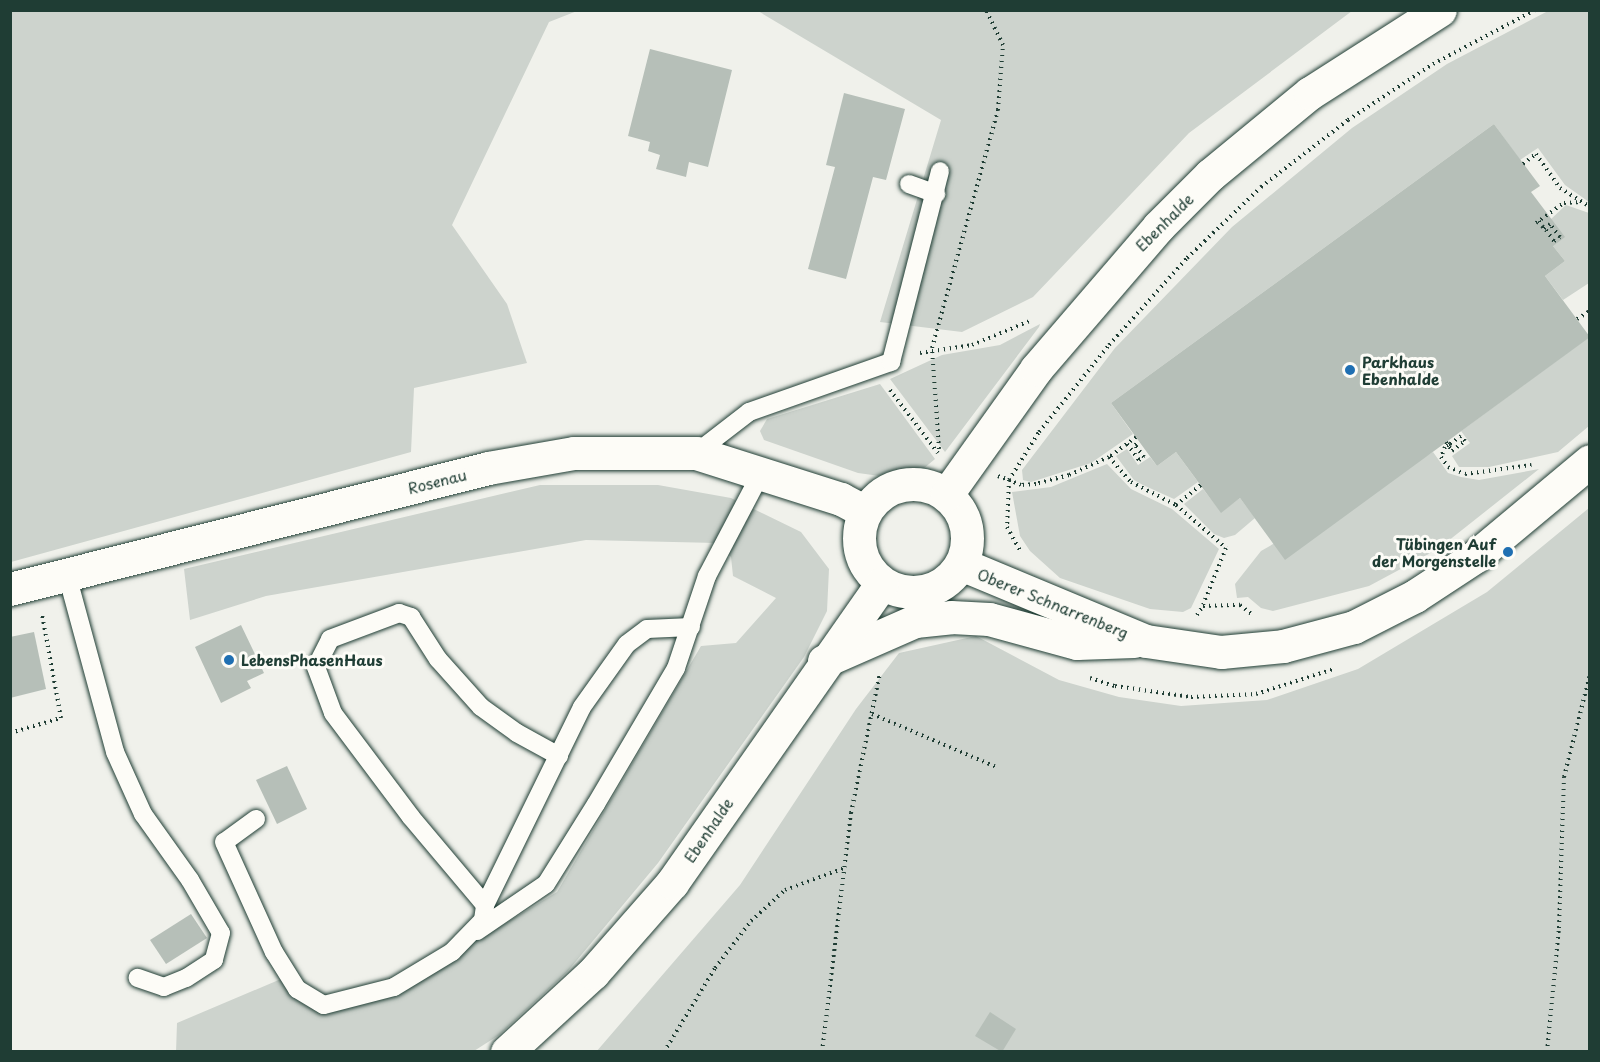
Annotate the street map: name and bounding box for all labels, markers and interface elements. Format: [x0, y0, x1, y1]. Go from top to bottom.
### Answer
street label: Ebenhalde [1132, 190, 1196, 254]
place label: Parkhaus Ebenhalde [1362, 352, 1439, 387]
marker: Parkhaus Ebenhalde [1343, 363, 1357, 377]
street label: Rosenau [406, 465, 468, 497]
place label: Tübingen Auf der Morgenstelle [1372, 534, 1496, 569]
marker: Tübingen Auf der Morgenstelle [1501, 545, 1515, 559]
street label: Oberer Schnarrenberg [974, 564, 1132, 642]
place label: LebensPhasenHaus [241, 651, 383, 669]
marker: LebensPhasenHaus [222, 653, 236, 667]
street label: Ebenhalde [680, 794, 736, 866]

